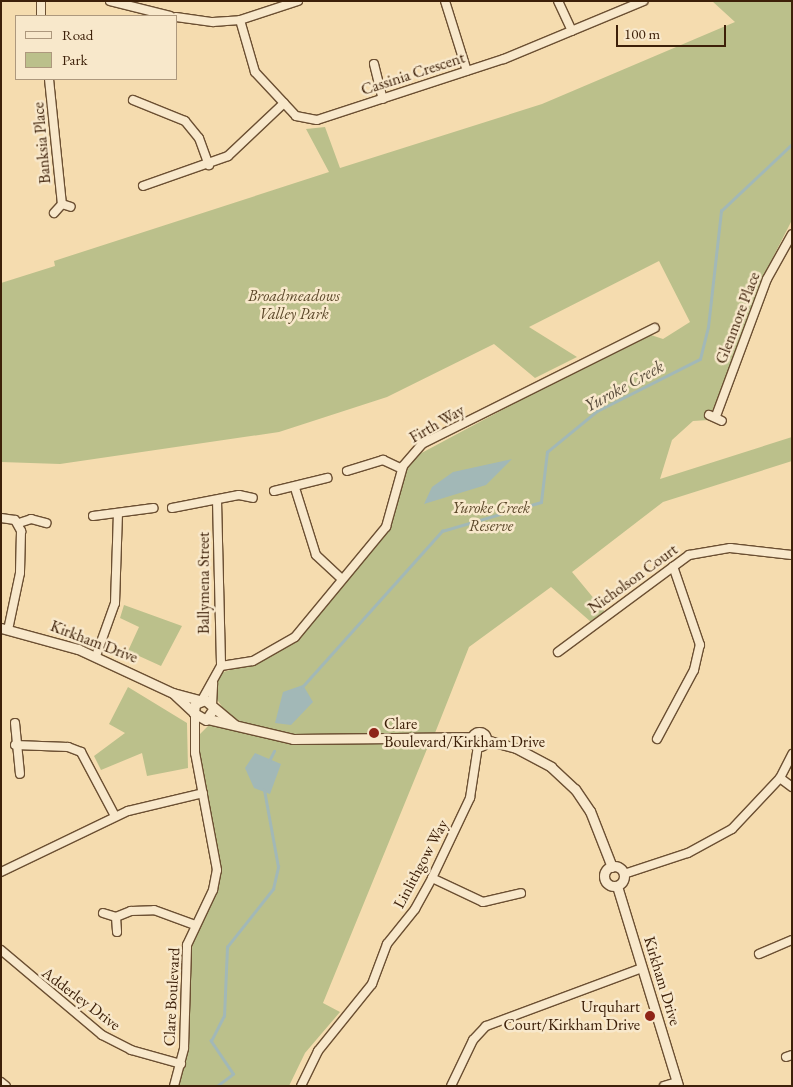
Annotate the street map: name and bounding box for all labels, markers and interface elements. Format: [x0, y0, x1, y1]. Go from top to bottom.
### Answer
legend [15, 15, 178, 80]
scale bar [618, 15, 728, 47]
text: 100 m [624, 24, 660, 43]
text: Road [62, 25, 93, 44]
street label: Cassinia Crescent [359, 48, 467, 100]
text: Park [62, 50, 88, 69]
street label: Banksia Place [29, 101, 55, 185]
street label: Glenmore Place [712, 269, 764, 367]
park label: Broadmeadows Valley Park [248, 286, 340, 324]
water label: Yuroke Creek [580, 355, 668, 417]
street label: Firth Way [406, 401, 468, 447]
park label: Yuroke Creek Reserve [452, 498, 530, 536]
street label: Ballymena Street [194, 532, 214, 634]
street label: Nicholson Court [585, 540, 681, 618]
street label: Kirkham Drive [48, 617, 140, 667]
place label: Clare Boulevard/Kirkham Drive [384, 714, 545, 752]
marker: Clare Boulevard/Kirkham Drive [368, 727, 380, 739]
street label: Linlithgow Way [390, 816, 452, 912]
street label: Kirkham Drive [639, 934, 685, 1028]
street label: Clare Boulevard [160, 947, 184, 1047]
street label: Adderley Drive [38, 963, 124, 1035]
place label: Urquhart Court/Kirkham Drive [503, 997, 640, 1035]
marker: Urquhart Court/Kirkham Drive [644, 1010, 656, 1022]

